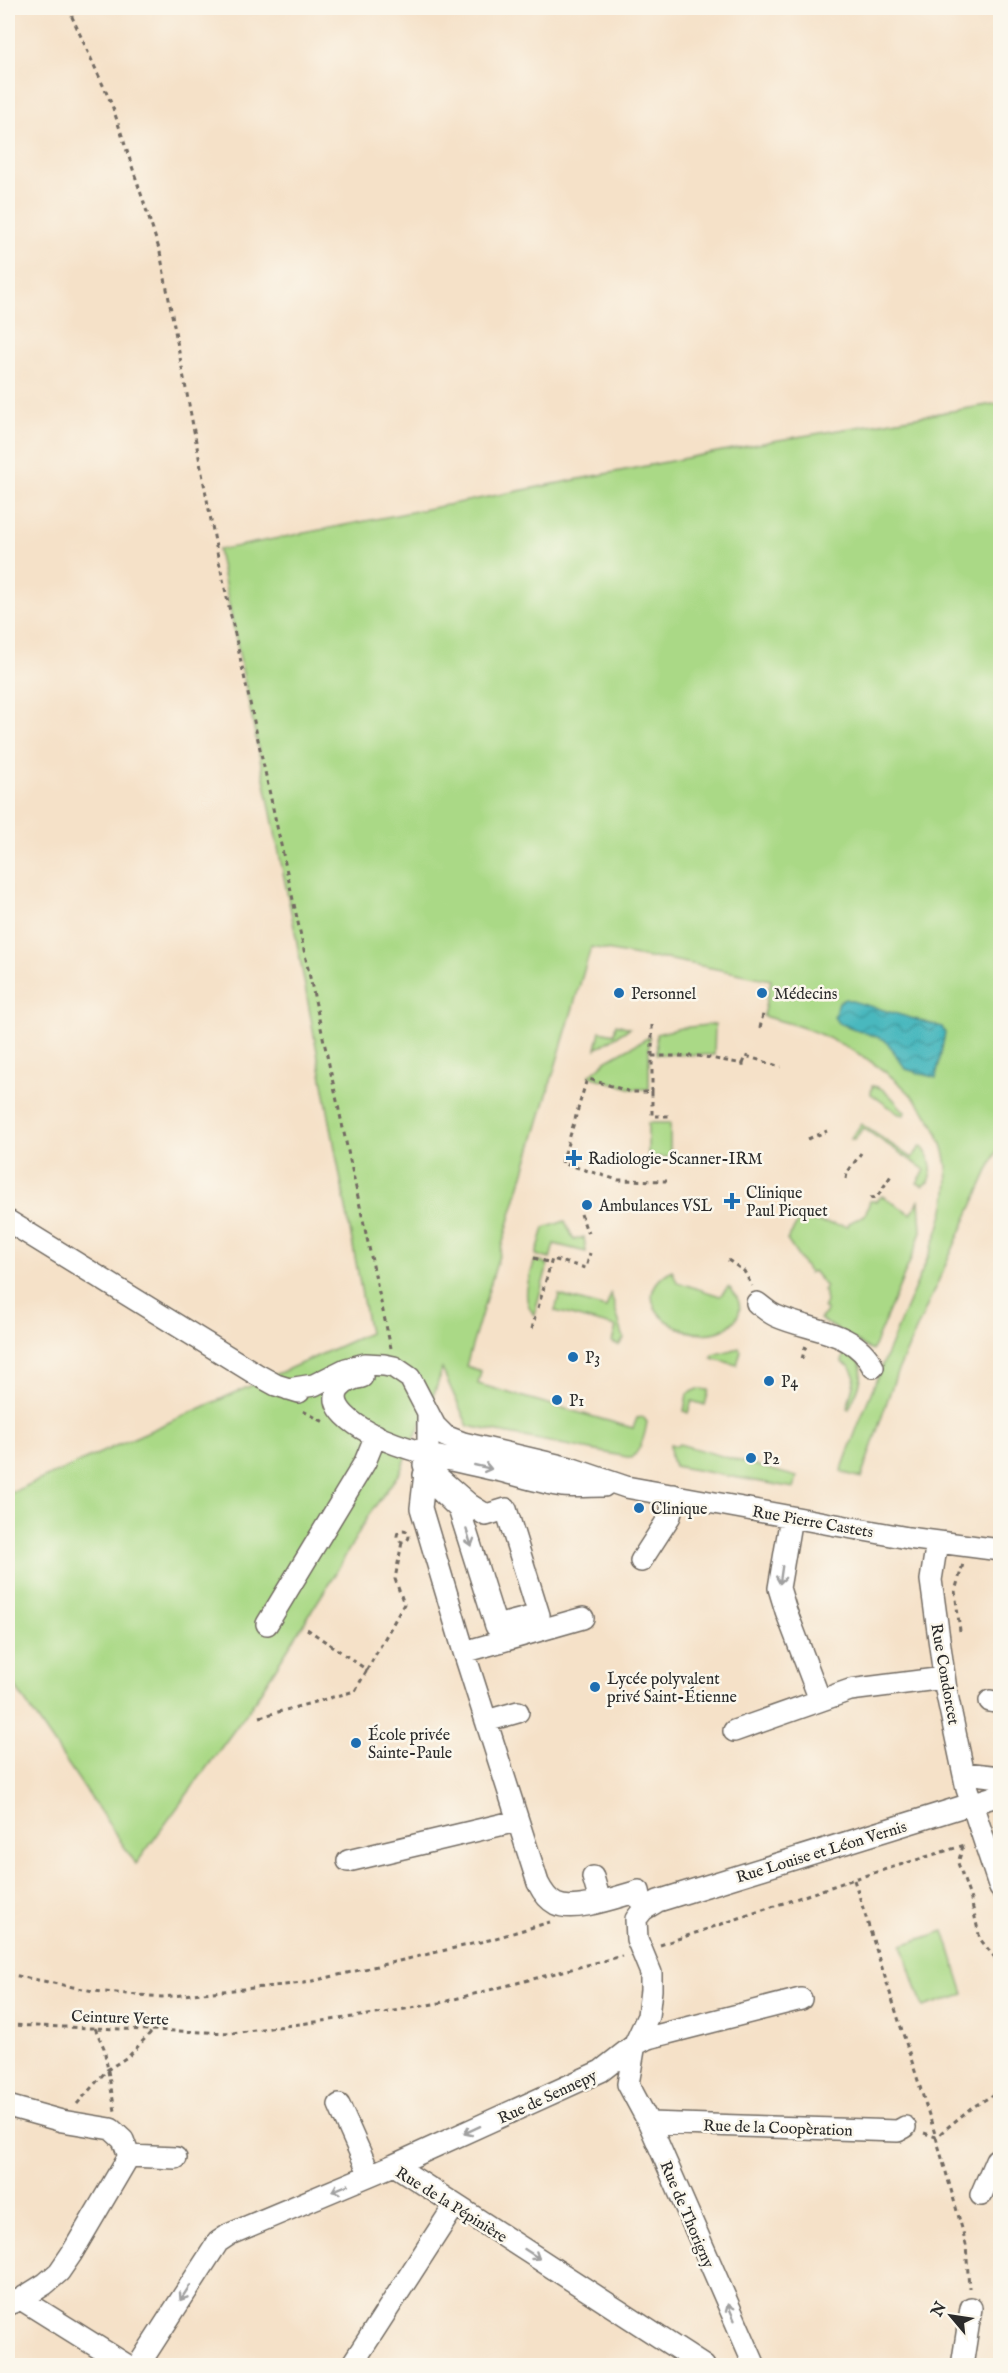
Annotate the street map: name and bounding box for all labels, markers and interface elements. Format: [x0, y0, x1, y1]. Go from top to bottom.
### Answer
place label: Personnel [631, 985, 697, 1005]
place label: Médecins [774, 985, 838, 1005]
marker: Personnel [612, 986, 626, 1000]
marker: Médecins [755, 986, 769, 1000]
marker: Radiologie-Scanner-IRM [565, 1149, 583, 1167]
place label: Radiologie-Scanner-IRM [588, 1150, 763, 1170]
place label: Clinique Paul Picquet [746, 1184, 828, 1222]
marker: Clinique Paul Picquet [723, 1192, 741, 1210]
place label: Ambulances VSL [598, 1197, 713, 1217]
marker: Ambulances VSL [580, 1198, 594, 1212]
place label: P3 [585, 1349, 600, 1369]
marker: P3 [566, 1350, 580, 1364]
place label: P4 [781, 1373, 798, 1393]
marker: P4 [762, 1374, 776, 1388]
place label: P1 [569, 1392, 584, 1412]
marker: P1 [550, 1393, 564, 1407]
place label: P2 [763, 1450, 780, 1470]
marker: P2 [744, 1451, 758, 1465]
one-way arrow [473, 1462, 492, 1474]
place label: Clinique [651, 1500, 707, 1520]
marker: Clinique [632, 1501, 646, 1515]
street label: Rue Pierre Castets [751, 1502, 875, 1544]
one-way arrow [464, 1528, 475, 1547]
one-way arrow [776, 1565, 787, 1584]
street label: Rue Condorcet [925, 1622, 963, 1727]
place label: Lycée polyvalent privé Saint-Étienne [607, 1670, 737, 1708]
marker: Lycée polyvalent privé Saint-Étienne [588, 1680, 602, 1694]
place label: École privée Sainte-Paule [368, 1724, 452, 1764]
marker: École privée Sainte-Paule [349, 1736, 363, 1750]
street label: Rue Louise et Léon Vernis [734, 1817, 910, 1888]
street label: Ceinture Verte [71, 2007, 169, 2031]
street label: Rue de Sennepy [495, 2066, 601, 2129]
street label: Rue de la Coopèration [703, 2116, 854, 2142]
one-way arrow [463, 2125, 481, 2137]
street label: Rue de Thorigny [655, 2158, 718, 2271]
street label: Rue de la Pépinière [391, 2163, 510, 2248]
one-way arrow [332, 2183, 350, 2194]
one-way arrow [523, 2249, 540, 2261]
one-way arrow [179, 2284, 191, 2301]
north arrow [921, 2286, 981, 2346]
text: N [927, 2299, 952, 2321]
one-way arrow [724, 2304, 736, 2322]

